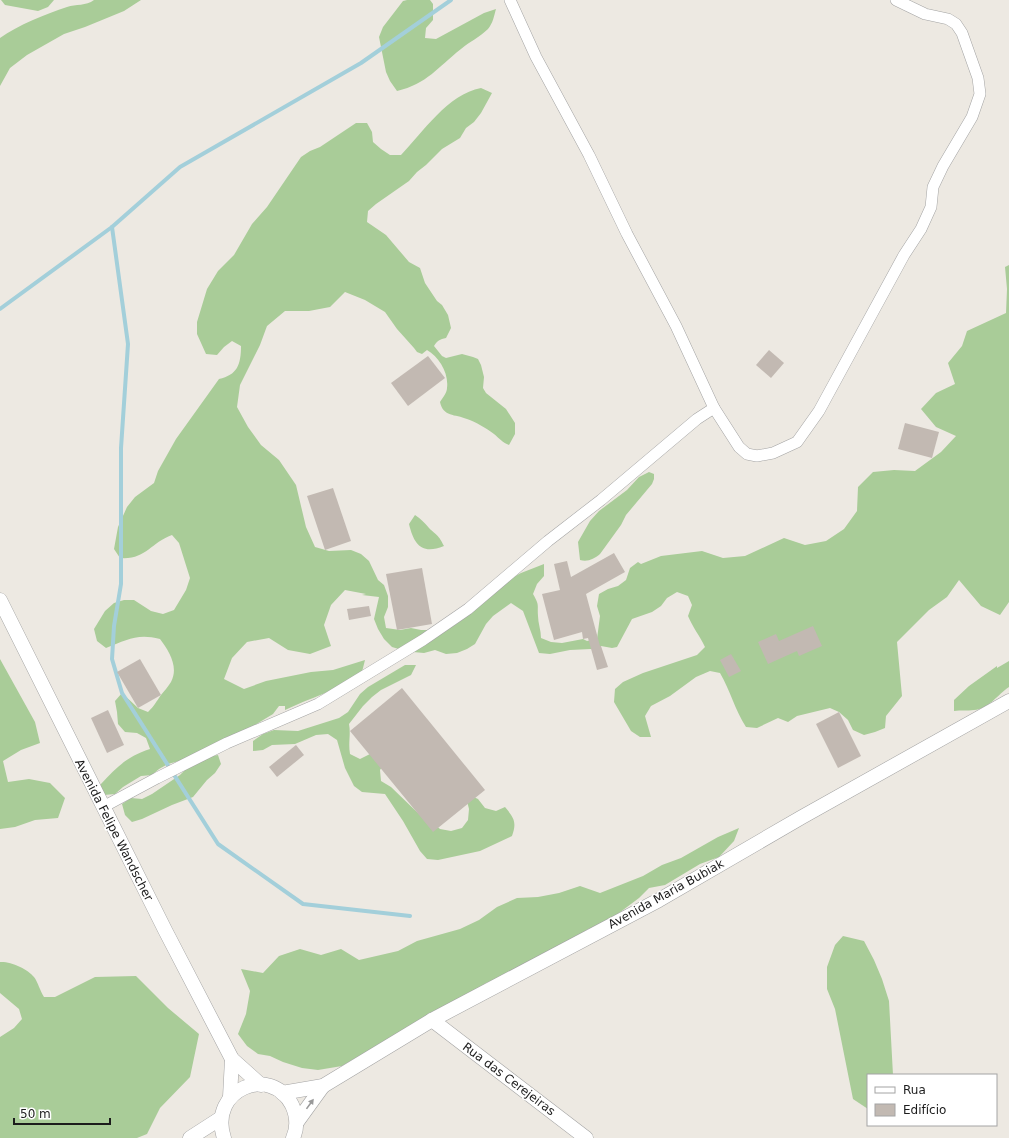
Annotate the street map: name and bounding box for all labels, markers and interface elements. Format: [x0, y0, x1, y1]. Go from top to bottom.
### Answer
street label: Avenida Felipe Wandscher [72, 757, 156, 903]
street label: Avenida Maria Bubiak [606, 856, 726, 932]
street label: Rua das Cerejeiras [460, 1040, 558, 1118]
legend [867, 1074, 997, 1126]
text: Rua [903, 1083, 926, 1097]
one-way arrow [306, 1099, 314, 1110]
scale bar [14, 1100, 110, 1126]
text: Edifício [903, 1103, 946, 1117]
text: 50 m [20, 1107, 51, 1121]

